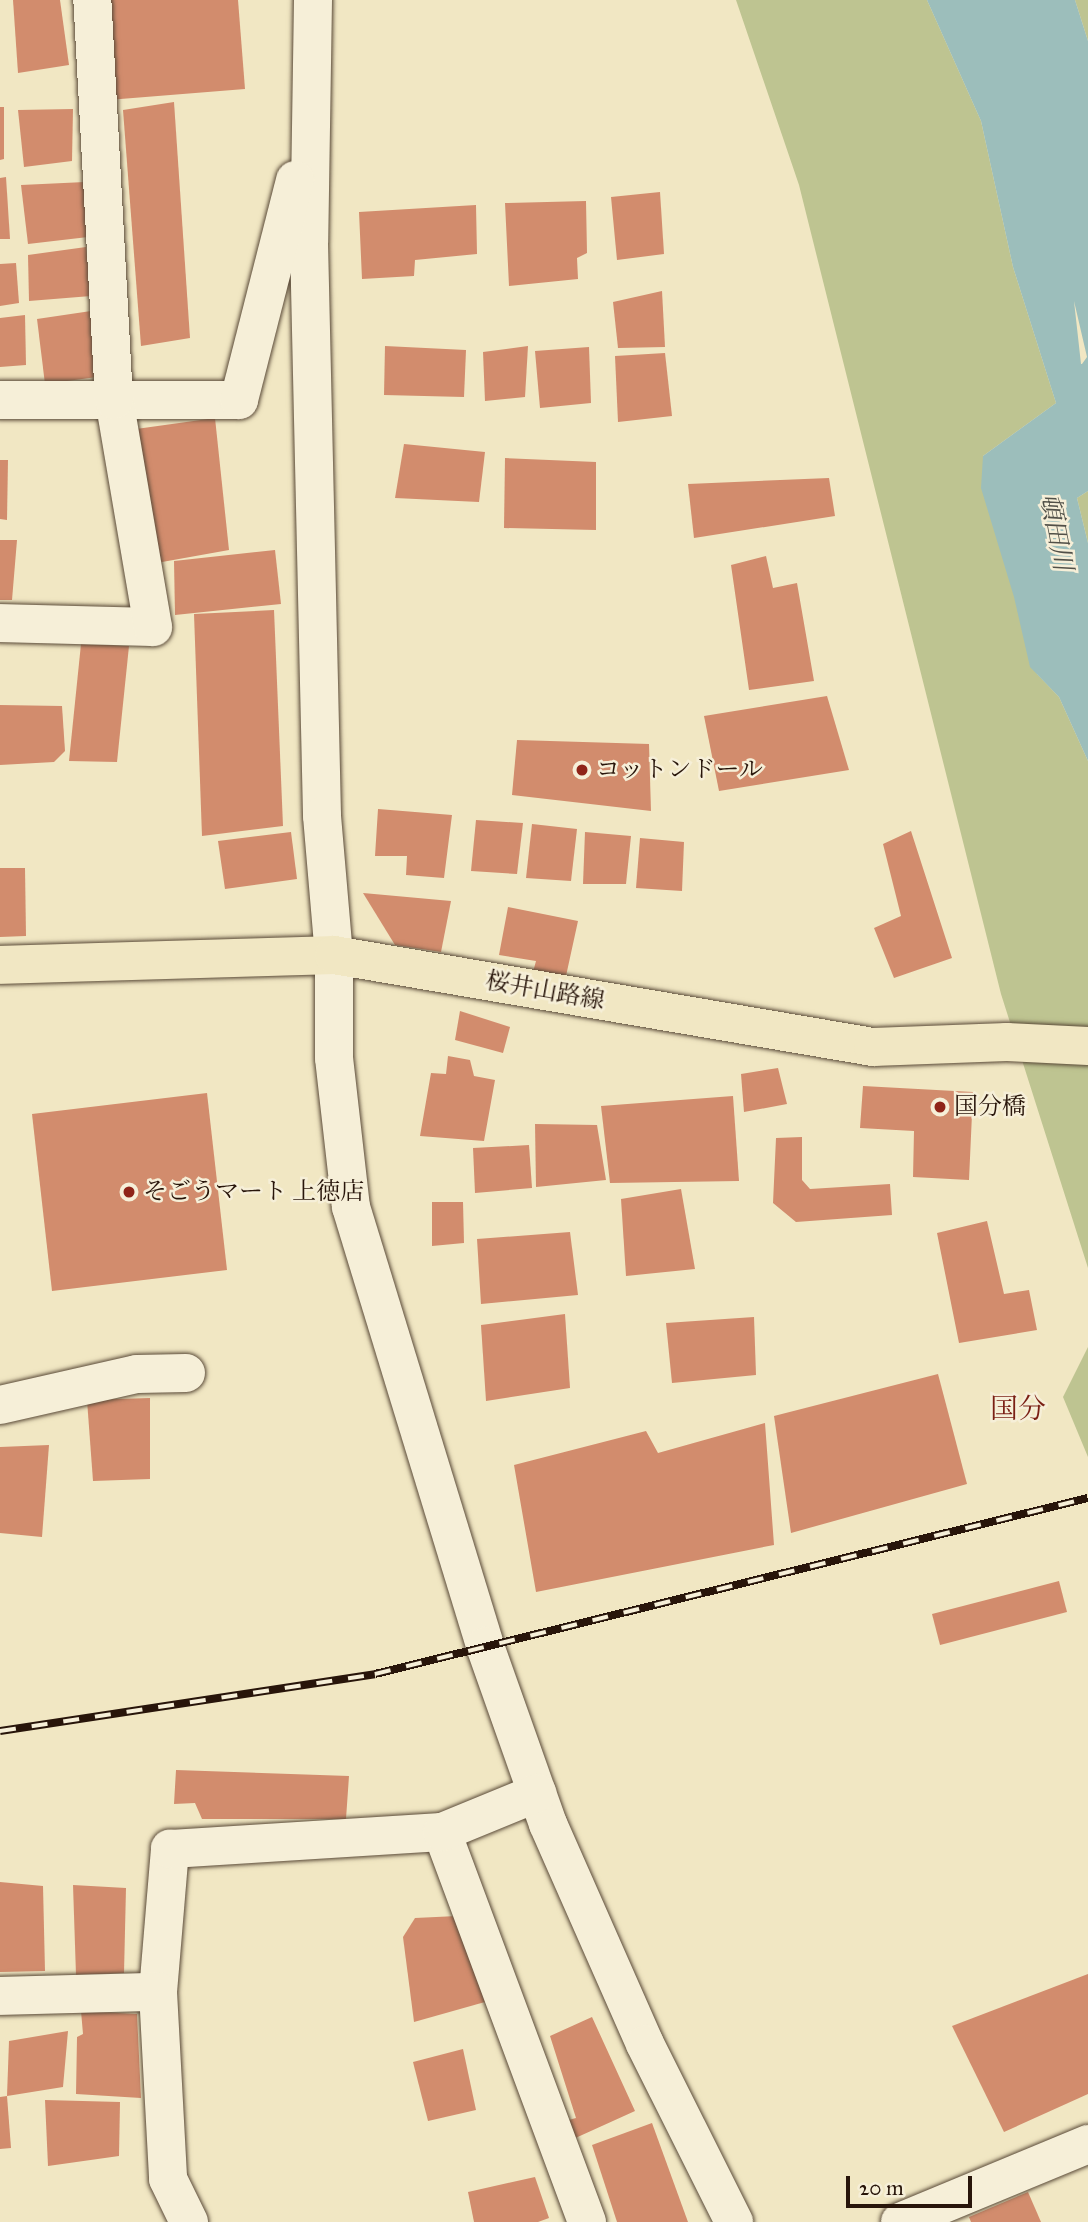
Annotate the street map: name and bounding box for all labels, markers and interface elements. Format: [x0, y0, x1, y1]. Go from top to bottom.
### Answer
water label: 頓田川 [1033, 491, 1079, 573]
place label: コットンドール [596, 756, 764, 784]
marker: コットンドール [574, 762, 590, 778]
street label: 桜井山路線 [483, 966, 607, 1016]
place label: 国分橋 [954, 1093, 1026, 1121]
marker: 国分橋 [932, 1099, 948, 1115]
place label: そごうマート 上徳店 [143, 1178, 364, 1206]
marker: そごうマート 上徳店 [121, 1184, 137, 1200]
district label: 国分 [990, 1392, 1046, 1426]
scale bar [850, 2162, 976, 2206]
text: 20 m [859, 2175, 904, 2201]

